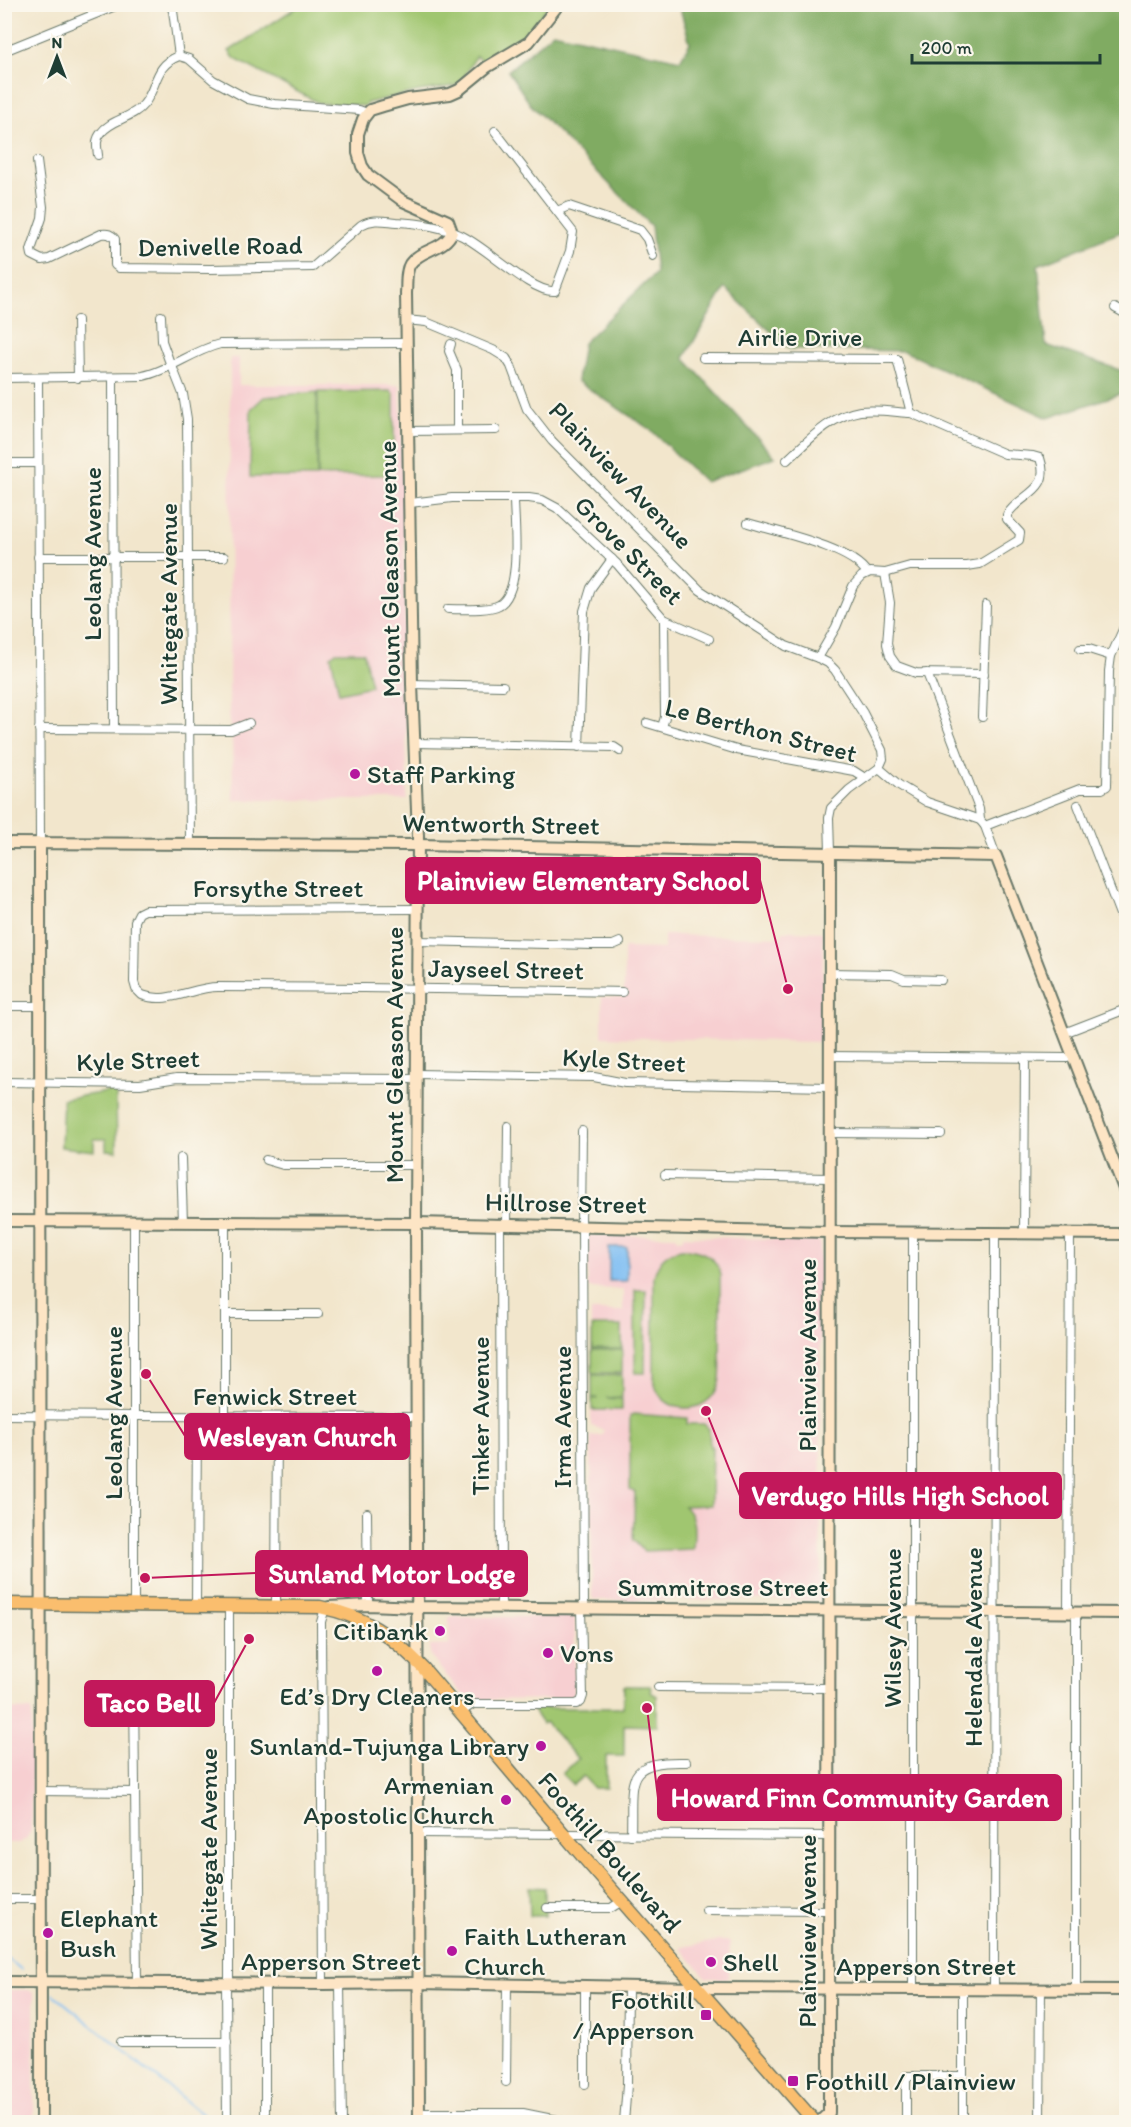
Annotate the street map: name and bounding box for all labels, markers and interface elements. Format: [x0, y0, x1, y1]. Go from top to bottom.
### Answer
north arrow [27, 27, 87, 87]
scale bar [912, 27, 1100, 65]
text: N [52, 33, 62, 52]
text: 200 m [921, 37, 972, 59]
street label: Denivelle Road [137, 229, 303, 263]
street label: Airlie Drive [738, 321, 862, 353]
street label: Plainview Avenue [542, 394, 700, 556]
street label: Mount Gleason Avenue [371, 440, 407, 698]
street label: Leolang Avenue [76, 467, 108, 641]
street label: Grove Street [568, 489, 690, 611]
street label: Whitegate Avenue [152, 503, 184, 705]
street label: Le Berthon Street [662, 691, 861, 769]
place label: Staff Parking [367, 758, 516, 790]
marker: Staff Parking [348, 767, 362, 781]
street label: Wentworth Street [402, 806, 600, 842]
callout: Plainview Elementary School [406, 858, 760, 903]
text: Plainview Elementary School [417, 864, 749, 897]
street label: Forsythe Street [193, 872, 364, 904]
street label: Mount Gleason Avenue [378, 927, 410, 1183]
street label: Jayseel Street [428, 952, 585, 986]
street label: Kyle Street [561, 1041, 687, 1079]
street label: Kyle Street [76, 1042, 201, 1078]
street label: Hillrose Street [485, 1186, 647, 1220]
street label: Plainview Avenue [791, 1258, 823, 1452]
street label: Leolang Avenue [97, 1326, 129, 1500]
street label: Tinker Avenue [464, 1336, 496, 1496]
street label: Irma Avenue [546, 1346, 578, 1488]
street label: Fenwick Street [193, 1380, 358, 1412]
callout: Wesleyan Church [185, 1414, 409, 1459]
text: Wesleyan Church [198, 1420, 397, 1453]
callout: Verdugo Hills High School [740, 1473, 1061, 1518]
text: Verdugo Hills High School [751, 1479, 1049, 1512]
street label: Helendale Avenue [957, 1547, 989, 1747]
street label: Wilsey Avenue [876, 1548, 908, 1708]
callout: Sunland Motor Lodge [256, 1551, 527, 1596]
text: Sunland Motor Lodge [268, 1557, 516, 1590]
street label: Summitrose Street [618, 1571, 829, 1603]
place label: Citibank [333, 1615, 429, 1647]
marker: Citibank [433, 1624, 447, 1638]
place label: Vons [560, 1637, 614, 1669]
marker: Vons [541, 1646, 555, 1660]
marker: Ed’s Dry Cleaners [370, 1664, 384, 1678]
place label: Ed’s Dry Cleaners [279, 1680, 475, 1712]
callout: Taco Bell [85, 1681, 214, 1726]
text: Taco Bell [96, 1686, 202, 1719]
place label: Sunland-Tujunga Library [249, 1730, 529, 1762]
marker: Sunland-Tujunga Library [534, 1739, 548, 1753]
street label: Whitegate Avenue [192, 1748, 224, 1950]
street label: Foothill Boulevard [531, 1765, 689, 1939]
place label: Armenian Apostolic Church [303, 1769, 494, 1831]
callout: Howard Finn Community Garden [658, 1775, 1061, 1820]
text: Howard Finn Community Garden [671, 1781, 1050, 1814]
marker: Armenian Apostolic Church [499, 1793, 513, 1807]
street label: Plainview Avenue [791, 1834, 823, 2028]
place label: Elephant Bush [60, 1902, 158, 1964]
place label: Faith Lutheran Church [464, 1920, 627, 1982]
marker: Elephant Bush [41, 1926, 55, 1940]
marker: Faith Lutheran Church [445, 1944, 459, 1958]
street label: Apperson Street [241, 1945, 421, 1977]
place label: Shell [723, 1946, 779, 1978]
street label: Apperson Street [836, 1950, 1016, 1982]
marker: Shell [704, 1955, 718, 1969]
place label: Foothill / Apperson [573, 1984, 694, 2046]
marker: Foothill / Apperson [699, 2008, 713, 2022]
place label: Foothill / Plainview [805, 2065, 1016, 2097]
marker: Foothill / Plainview [786, 2074, 800, 2088]

